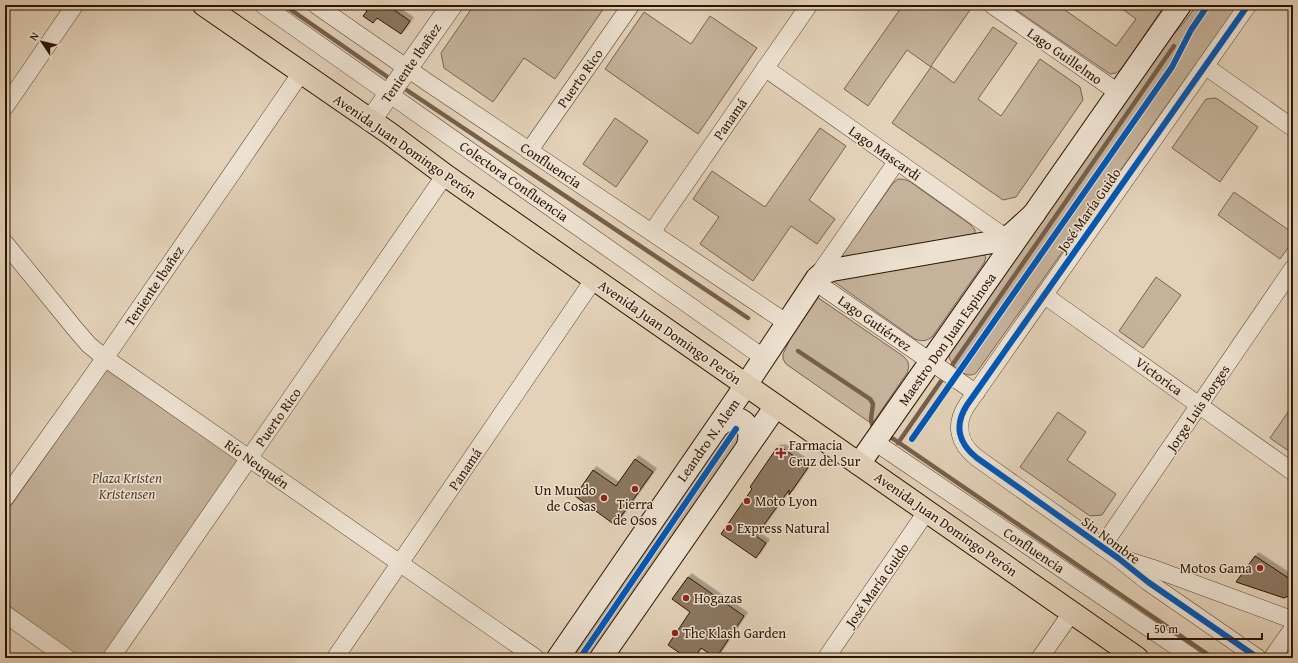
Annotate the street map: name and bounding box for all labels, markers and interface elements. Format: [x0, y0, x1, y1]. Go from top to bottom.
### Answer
street label: Teniente Ibañez [376, 19, 446, 107]
north arrow [22, 22, 62, 62]
street label: Lago Guillelmo [1023, 23, 1107, 89]
text: N [25, 28, 43, 44]
street label: Puerto Rico [552, 44, 608, 112]
street label: Avenida Juan Domingo Perón [329, 89, 481, 203]
street label: Panamá [708, 94, 752, 144]
street label: Lago Mascardi [845, 121, 925, 185]
street label: Colectora Confluencia [456, 136, 573, 226]
street label: Confluencia [516, 137, 586, 193]
street label: José María Guido [1051, 164, 1125, 258]
street label: Teniente Ibañez [120, 242, 188, 330]
street label: Maestro Don Juan Espinosa [893, 268, 1001, 410]
street label: Avenida Juan Domingo Perón [594, 275, 746, 389]
street label: Lago Gutiérrez [834, 290, 916, 356]
street label: Victorica [1131, 352, 1187, 400]
street label: Jorge Luis Borges [1160, 361, 1234, 457]
street label: Puerto Rico [250, 383, 306, 451]
street label: Leandro N. Alem [672, 394, 744, 486]
street label: Río Neuquén [221, 434, 294, 494]
place label: Farmacia Cruz del Sur [789, 435, 861, 471]
street label: Panamá [444, 444, 487, 494]
marker: Farmacia Cruz del Sur [776, 448, 786, 458]
street label: Avenida Juan Domingo Perón [870, 467, 1022, 581]
park label: Plaza Kristen Kristensen [91, 468, 162, 504]
place label: Un Mundo de Cosas [534, 480, 596, 516]
marker: Tierra de Osos [630, 484, 640, 494]
place label: Moto Lyon [755, 491, 817, 511]
marker: Un Mundo de Cosas [599, 493, 609, 503]
place label: Tierra de Osos [613, 494, 657, 530]
marker: Moto Lyon [742, 496, 752, 506]
street label: Sin Nombre [1077, 511, 1145, 569]
place label: Express Natural [737, 518, 830, 538]
street label: Confluencia [999, 522, 1069, 578]
marker: Express Natural [724, 523, 734, 533]
street label: José María Guido [839, 539, 913, 633]
place label: Motos Gama [1180, 558, 1252, 578]
marker: Motos Gama [1255, 563, 1265, 573]
place label: Hogazas [694, 588, 742, 608]
marker: Hogazas [681, 593, 691, 603]
scale bar [1148, 615, 1262, 641]
text: 50 m [1154, 620, 1178, 637]
place label: The Klash Garden [683, 623, 786, 643]
marker: The Klash Garden [670, 628, 680, 638]

